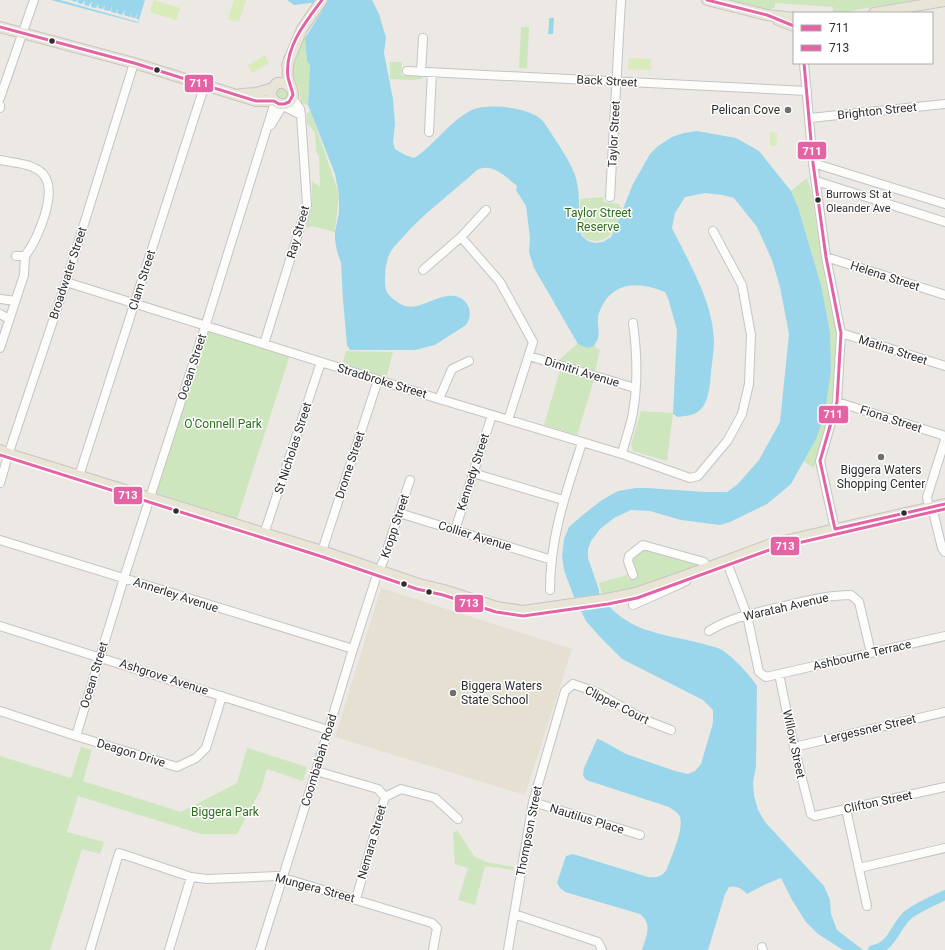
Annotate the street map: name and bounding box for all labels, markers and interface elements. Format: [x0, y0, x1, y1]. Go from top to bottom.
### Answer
legend [793, 12, 933, 64]
text: 711 [829, 21, 849, 35]
unlabelled marker [47, 36, 57, 46]
text: 713 [829, 41, 849, 55]
unlabelled marker [152, 65, 162, 75]
street label: Back Street [576, 72, 638, 90]
line badge: 711 [184, 74, 214, 93]
text: 711 [190, 77, 208, 90]
street label: Taylor Street [605, 100, 623, 168]
street label: Brighton Street [837, 100, 917, 122]
place label: Pelican Cove [711, 103, 780, 117]
marker: Pelican Cove [783, 105, 793, 115]
line badge: 711 [797, 141, 827, 160]
text: 711 [803, 145, 821, 158]
place label: Burrows St at Oleander Ave [826, 188, 892, 215]
marker: Burrows St at Oleander Ave [813, 195, 823, 205]
street label: Ray Street [284, 204, 312, 260]
park label: Taylor Street Reserve [564, 206, 632, 234]
street label: Broadwater Street [46, 225, 90, 321]
street label: Clam Street [126, 248, 158, 312]
street label: Helena Street [849, 258, 921, 294]
street label: Ocean Street [175, 332, 209, 402]
street label: Matina Street [857, 332, 929, 368]
street label: Dimitri Avenue [543, 354, 621, 390]
street label: Stradbroke Street [336, 361, 428, 401]
street label: St Nicholas Street [272, 400, 314, 496]
street label: Fiona Street [858, 402, 924, 436]
line badge: 711 [818, 405, 849, 424]
text: 711 [824, 408, 842, 421]
park label: O'Connell Park [184, 417, 263, 431]
street label: Drome Street [332, 429, 368, 501]
street label: Kennedy Street [454, 432, 492, 512]
marker: Biggera Waters Shopping Center [876, 452, 886, 462]
place label: Biggera Waters Shopping Center [837, 463, 925, 491]
line badge: 713 [113, 486, 143, 505]
text: 713 [119, 489, 137, 502]
street label: Kropp Street [378, 492, 412, 560]
unlabelled marker [171, 506, 181, 516]
unlabelled marker [899, 508, 909, 518]
street label: Collier Avenue [437, 518, 513, 554]
line badge: 713 [770, 536, 800, 556]
text: 713 [776, 540, 794, 553]
street label: Annerley Avenue [132, 575, 220, 615]
unlabelled marker [399, 579, 409, 589]
unlabelled marker [424, 587, 434, 597]
street label: Waratah Avenue [742, 590, 830, 624]
line badge: 713 [454, 594, 484, 613]
text: 713 [460, 597, 478, 610]
street label: Ashbourne Terrace [811, 637, 913, 673]
street label: Ocean Street [77, 640, 111, 710]
street label: Ashgrove Avenue [118, 656, 210, 698]
place label: Biggera Waters State School [461, 679, 542, 707]
street label: Clipper Court [583, 683, 651, 727]
marker: Biggera Waters State School [448, 688, 458, 698]
street label: Willow Street [780, 708, 808, 780]
street label: Coombabah Road [298, 712, 340, 808]
street label: Lergessner Street [823, 712, 917, 746]
street label: Deagon Drive [95, 736, 167, 770]
street label: Thompson Street [513, 784, 545, 878]
street label: Clifton Street [842, 788, 914, 816]
street label: Nautilus Place [548, 801, 626, 837]
street label: Nemara Street [355, 803, 389, 881]
park label: Biggera Park [191, 805, 260, 819]
street label: Mungera Street [274, 871, 356, 905]

